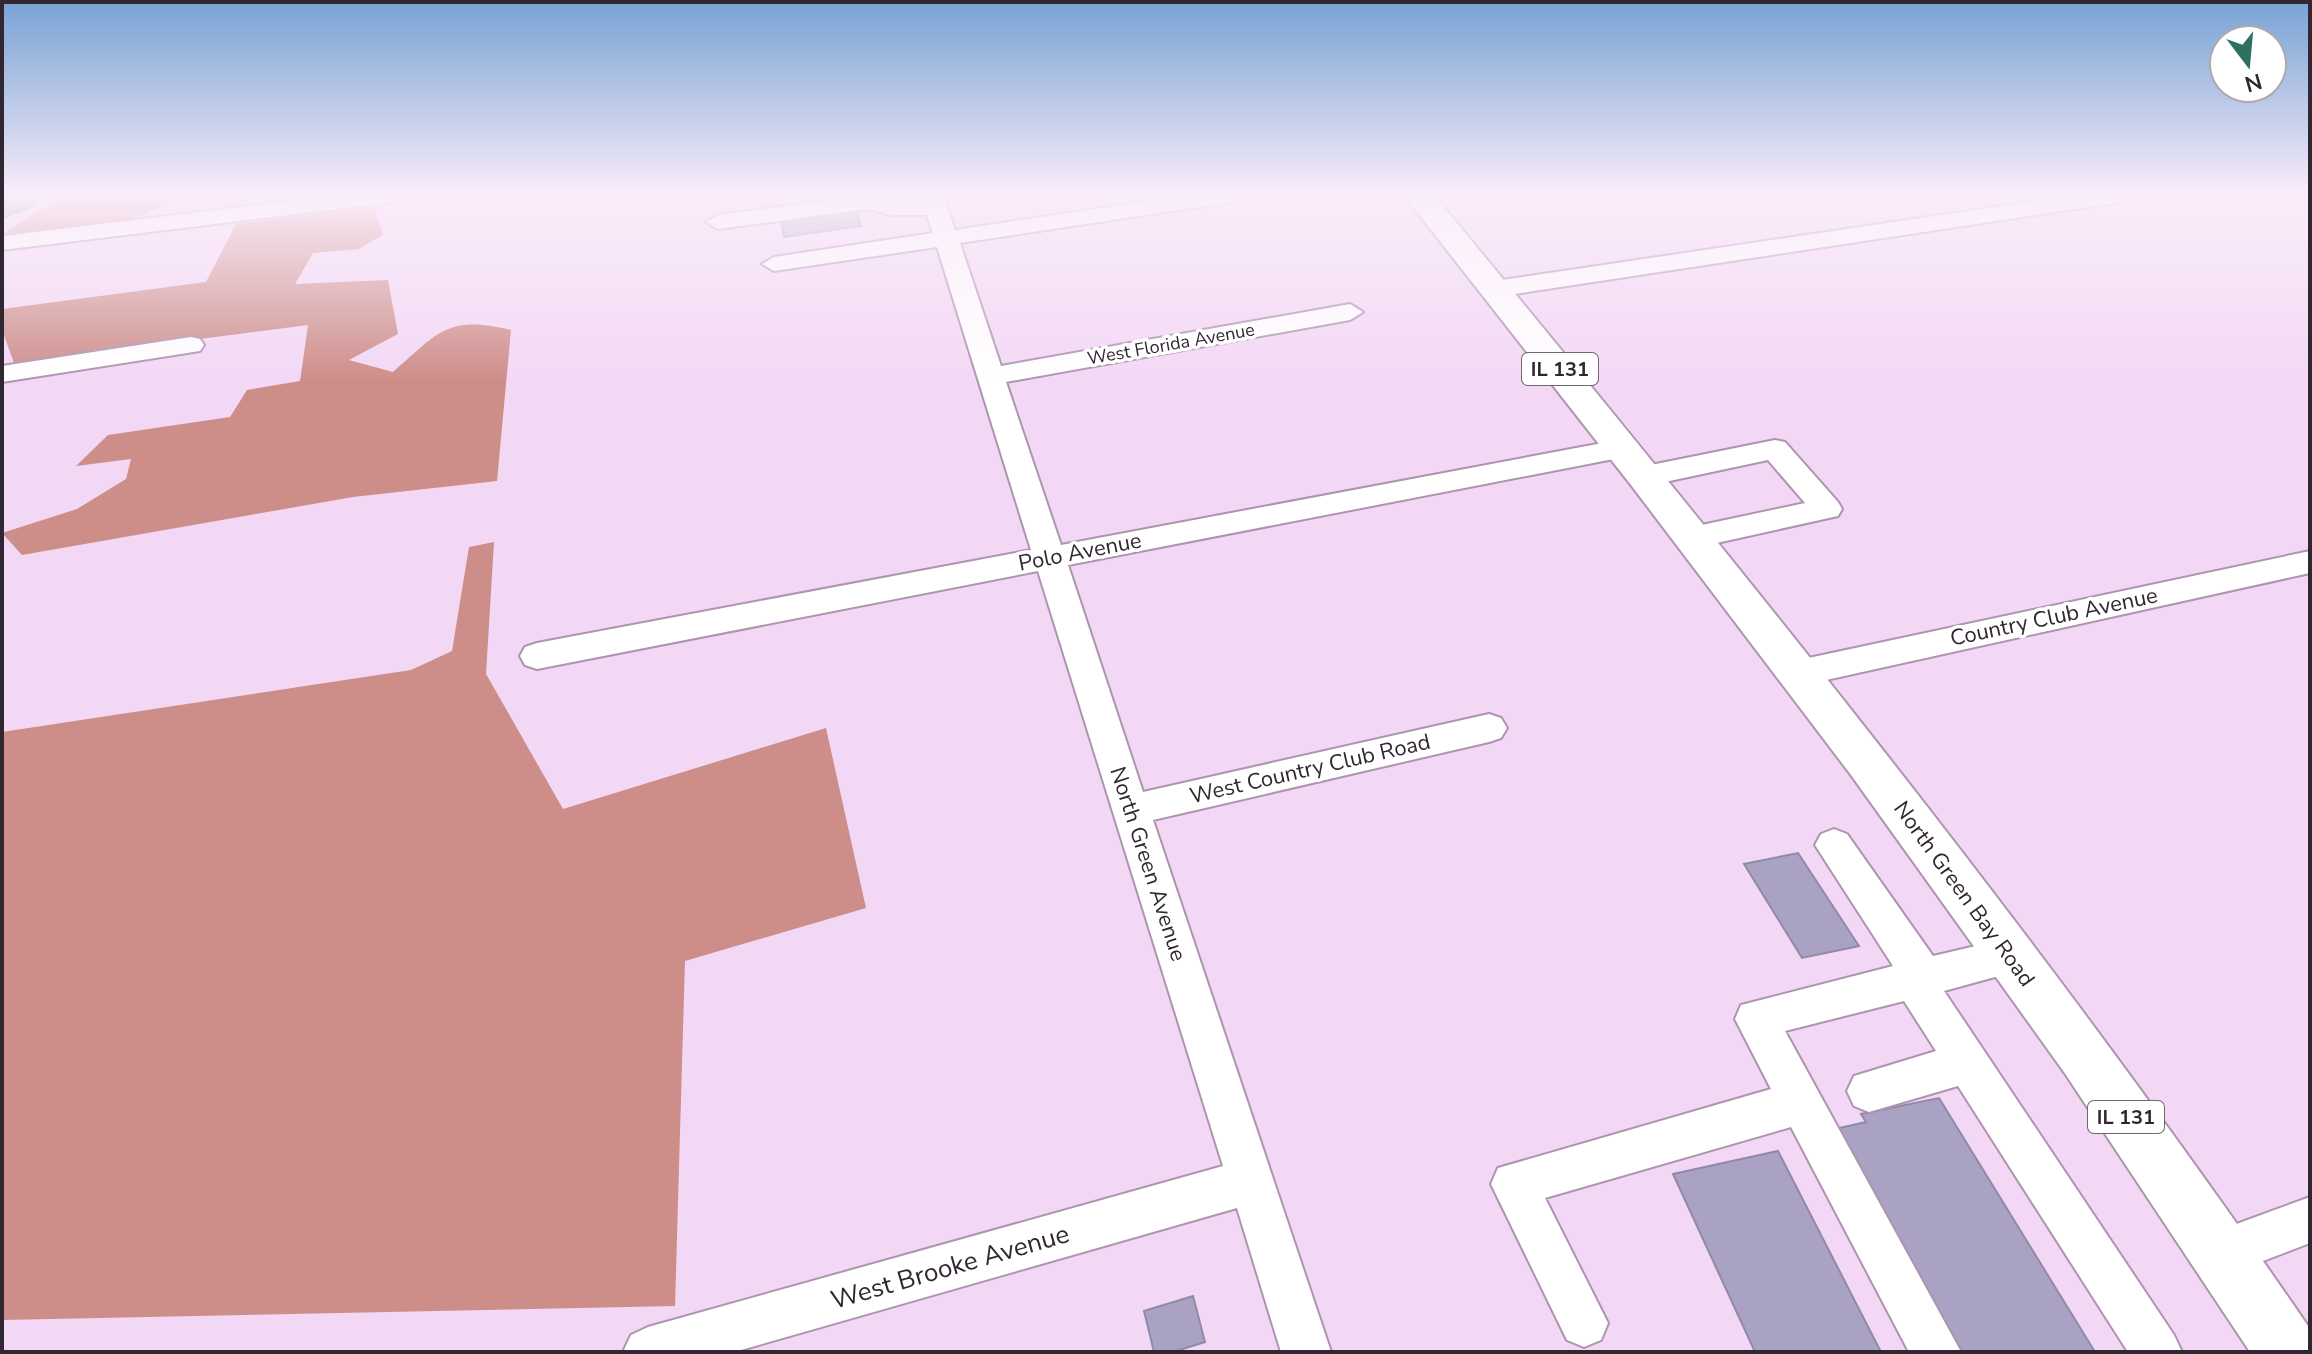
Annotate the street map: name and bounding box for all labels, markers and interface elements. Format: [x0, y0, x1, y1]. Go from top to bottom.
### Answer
north arrow [2208, 24, 2288, 104]
text: N [2241, 66, 2265, 99]
street label: West Florida Avenue [1085, 317, 1257, 371]
road number: IL 131 [1522, 353, 1598, 385]
street label: Polo Avenue [1016, 525, 1144, 579]
street label: Country Club Avenue [1948, 580, 2160, 654]
street label: West Country Club Road [1187, 727, 1433, 811]
street label: North Green Avenue [1102, 763, 1194, 965]
street label: North Green Bay Road [1886, 795, 2042, 993]
road number: IL 131 [2088, 1101, 2164, 1133]
street label: West Brooke Avenue [827, 1216, 1073, 1318]

